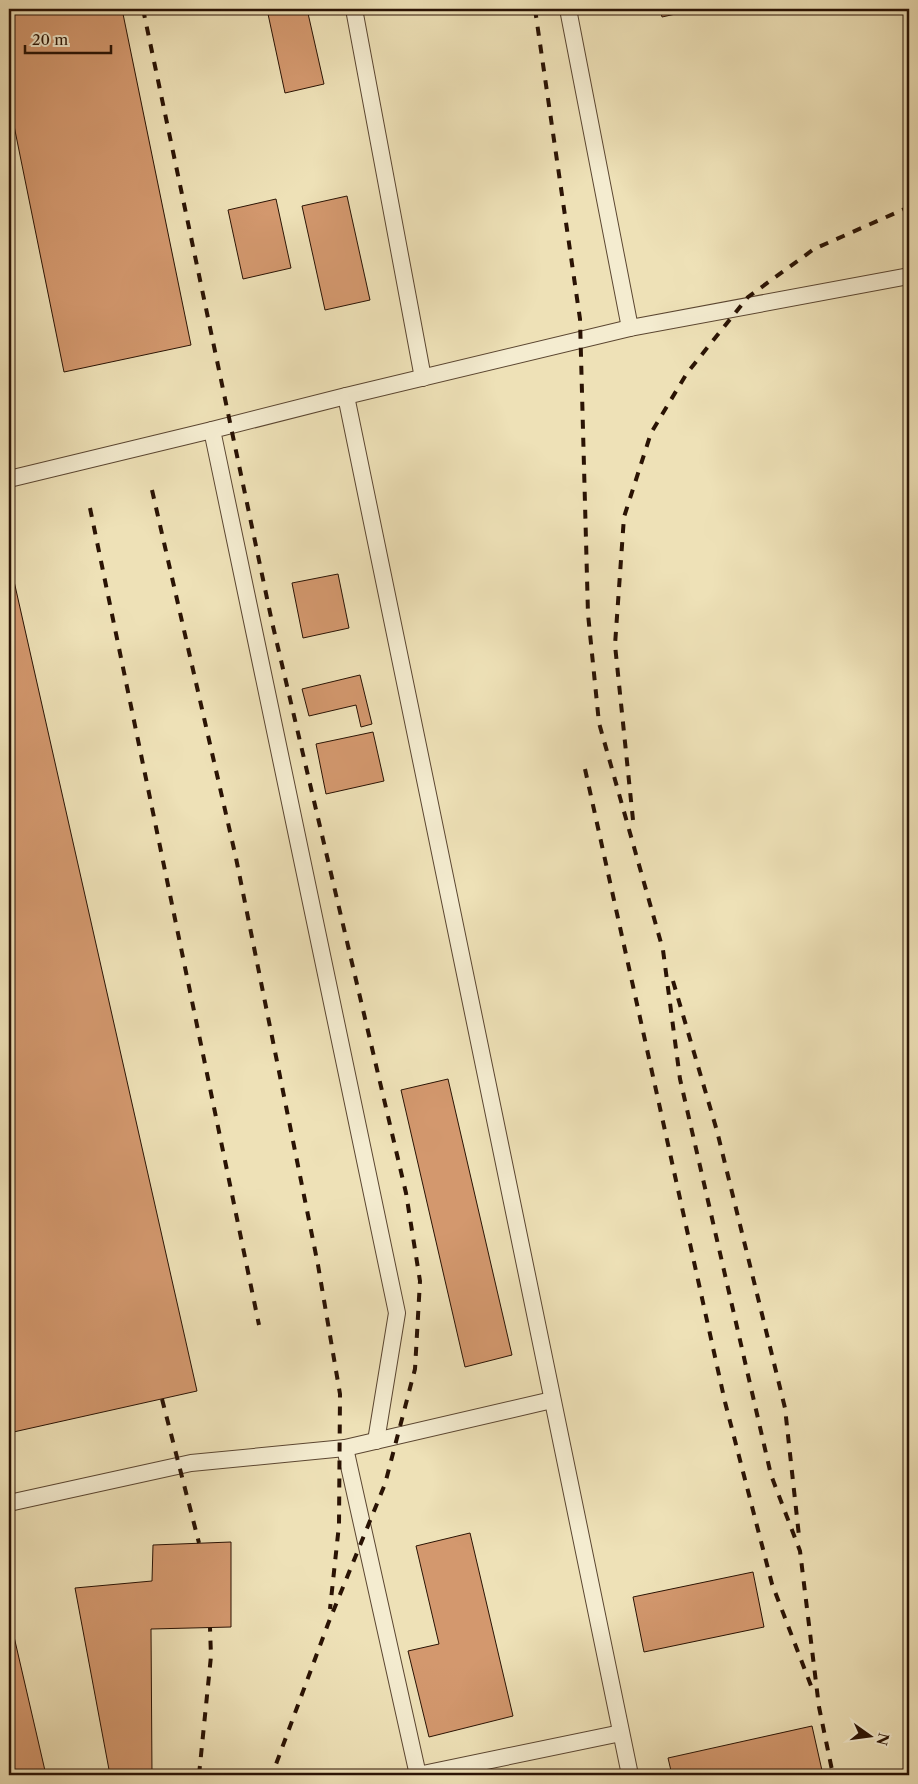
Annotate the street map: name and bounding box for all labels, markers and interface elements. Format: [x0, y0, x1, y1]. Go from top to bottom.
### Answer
scale bar [25, 22, 111, 54]
text: 20 m [32, 30, 68, 49]
north arrow [846, 1712, 896, 1762]
text: N [872, 1731, 893, 1747]

